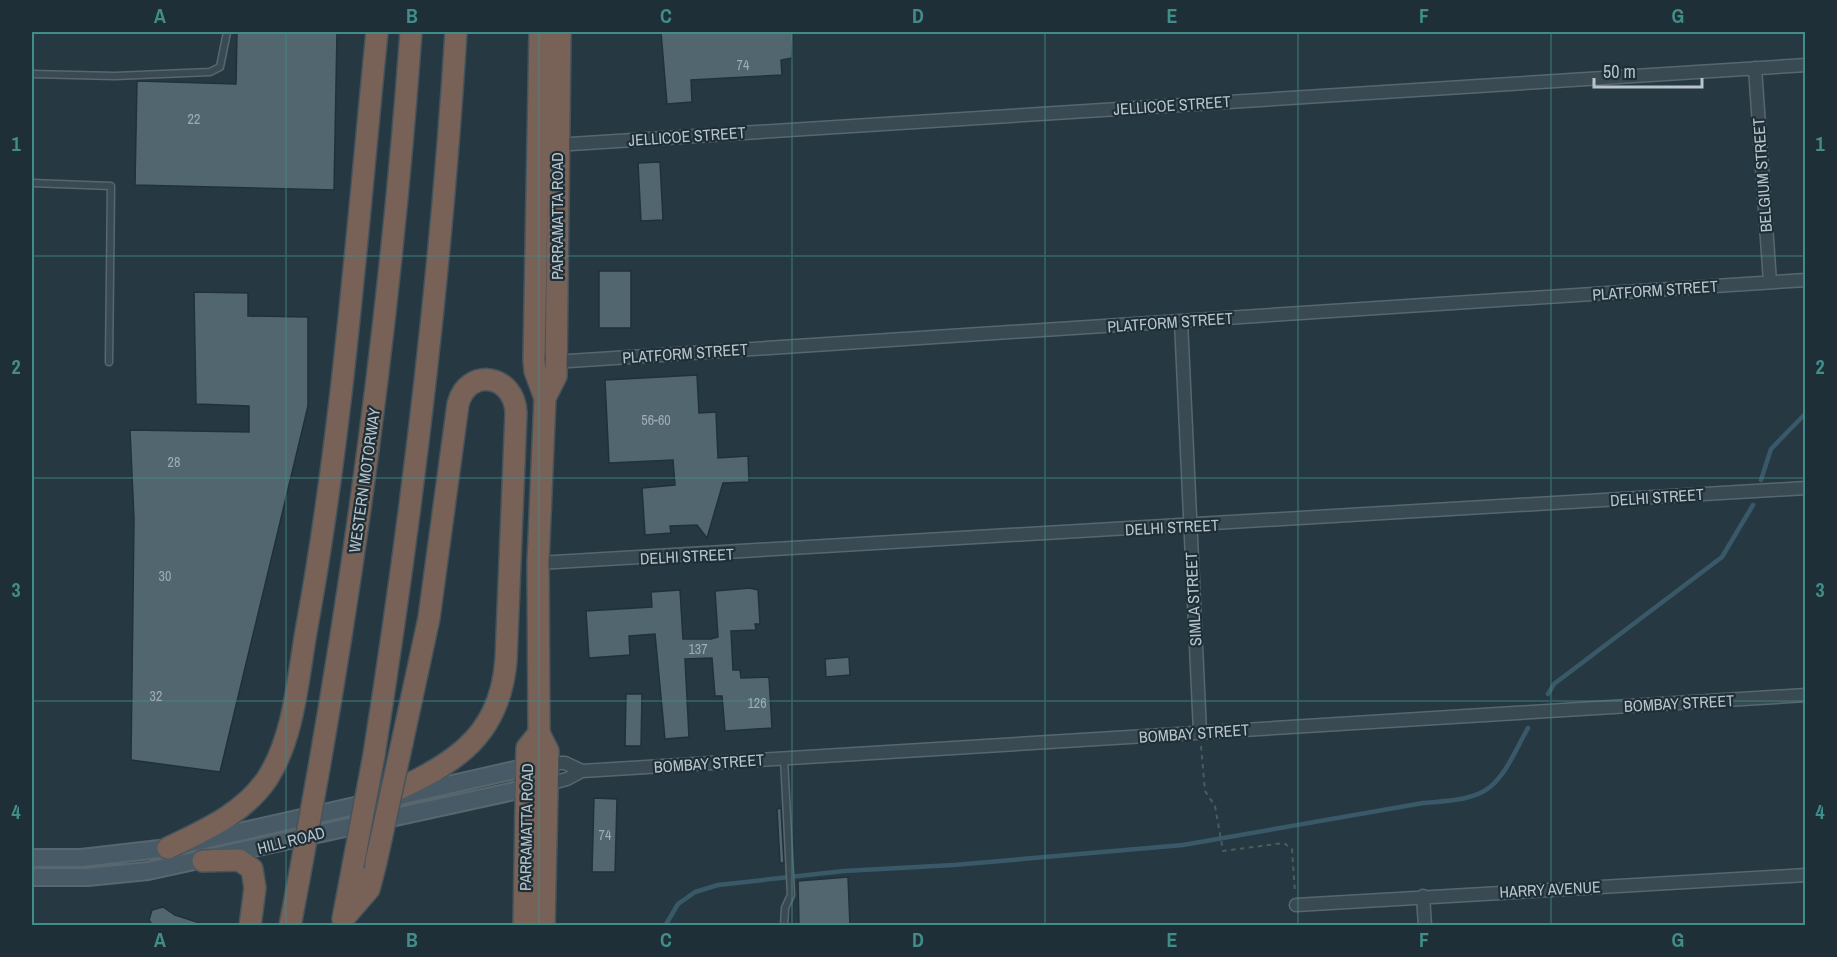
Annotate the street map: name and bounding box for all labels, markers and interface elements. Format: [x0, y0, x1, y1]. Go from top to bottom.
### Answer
text: A [154, 2, 166, 29]
text: B [406, 2, 418, 29]
text: C [660, 2, 672, 29]
text: D [912, 2, 924, 29]
text: E [1167, 2, 1178, 29]
text: F [1419, 2, 1429, 29]
text: G [1672, 2, 1684, 29]
scale bar [1594, 51, 1702, 89]
house number: 74 [737, 56, 750, 74]
text: 50 m [1603, 59, 1636, 84]
street label: JELLICOE STREET [1113, 90, 1231, 120]
house number: 22 [188, 110, 200, 128]
street label: BELGIUM STREET [1747, 117, 1777, 233]
street label: JELLICOE STREET [628, 121, 746, 151]
text: 1 [11, 130, 21, 157]
text: 1 [1815, 130, 1825, 157]
street label: PARRAMATTA ROAD [546, 152, 568, 280]
street label: PLATFORM STREET [1591, 275, 1719, 305]
street label: PLATFORM STREET [1106, 307, 1234, 337]
street label: PLATFORM STREET [621, 338, 749, 368]
text: 2 [11, 353, 21, 380]
text: 2 [1815, 353, 1825, 380]
street label: WESTERN MOTORWAY [343, 406, 385, 554]
house number: 56-60 [641, 411, 671, 429]
house number: 28 [168, 453, 180, 471]
street label: DELHI STREET [1609, 483, 1705, 511]
street label: DELHI STREET [1124, 514, 1220, 540]
street label: DELHI STREET [639, 543, 735, 569]
street label: SIMLA STREET [1180, 551, 1206, 647]
house number: 30 [159, 567, 171, 585]
text: 3 [11, 576, 21, 603]
text: 3 [1815, 576, 1825, 603]
house number: 137 [688, 640, 708, 658]
house number: 32 [150, 687, 162, 705]
street label: BOMBAY STREET [1623, 689, 1735, 717]
house number: 126 [747, 694, 767, 712]
street label: BOMBAY STREET [1138, 718, 1250, 748]
street label: BOMBAY STREET [653, 748, 765, 778]
street label: PARRAMATTA ROAD [514, 763, 538, 891]
text: 4 [11, 798, 21, 825]
text: 4 [1815, 798, 1825, 825]
street label: HILL ROAD [255, 821, 327, 859]
house number: 74 [599, 826, 612, 844]
street label: HARRY AVENUE [1499, 875, 1601, 903]
text: A [154, 926, 166, 953]
text: B [406, 926, 418, 953]
text: C [660, 926, 672, 953]
text: D [912, 926, 924, 953]
text: E [1167, 926, 1178, 953]
text: F [1419, 926, 1429, 953]
text: G [1672, 926, 1684, 953]

